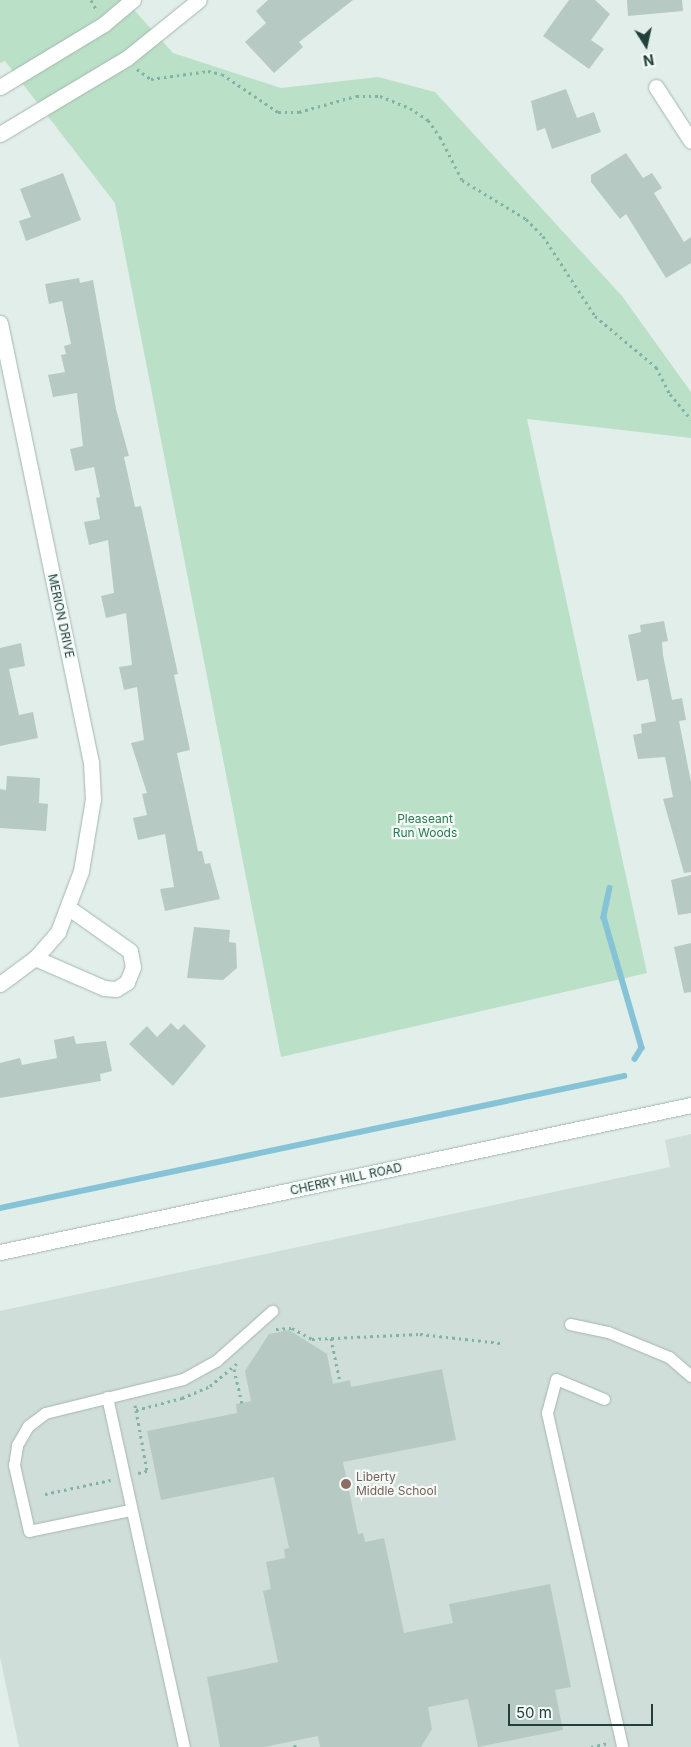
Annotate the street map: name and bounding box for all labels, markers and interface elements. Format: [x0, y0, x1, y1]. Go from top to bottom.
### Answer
north arrow [621, 20, 671, 70]
text: N [642, 51, 655, 70]
street label: MERION DRIVE [45, 573, 77, 659]
park label: Pleaseant Run Woods [393, 812, 457, 840]
street label: CHERRY HILL ROAD [289, 1160, 403, 1198]
place label: Liberty Middle School [356, 1470, 437, 1498]
marker: Liberty Middle School [340, 1478, 352, 1490]
scale bar [511, 1694, 656, 1726]
text: 50 m [516, 1703, 552, 1722]

